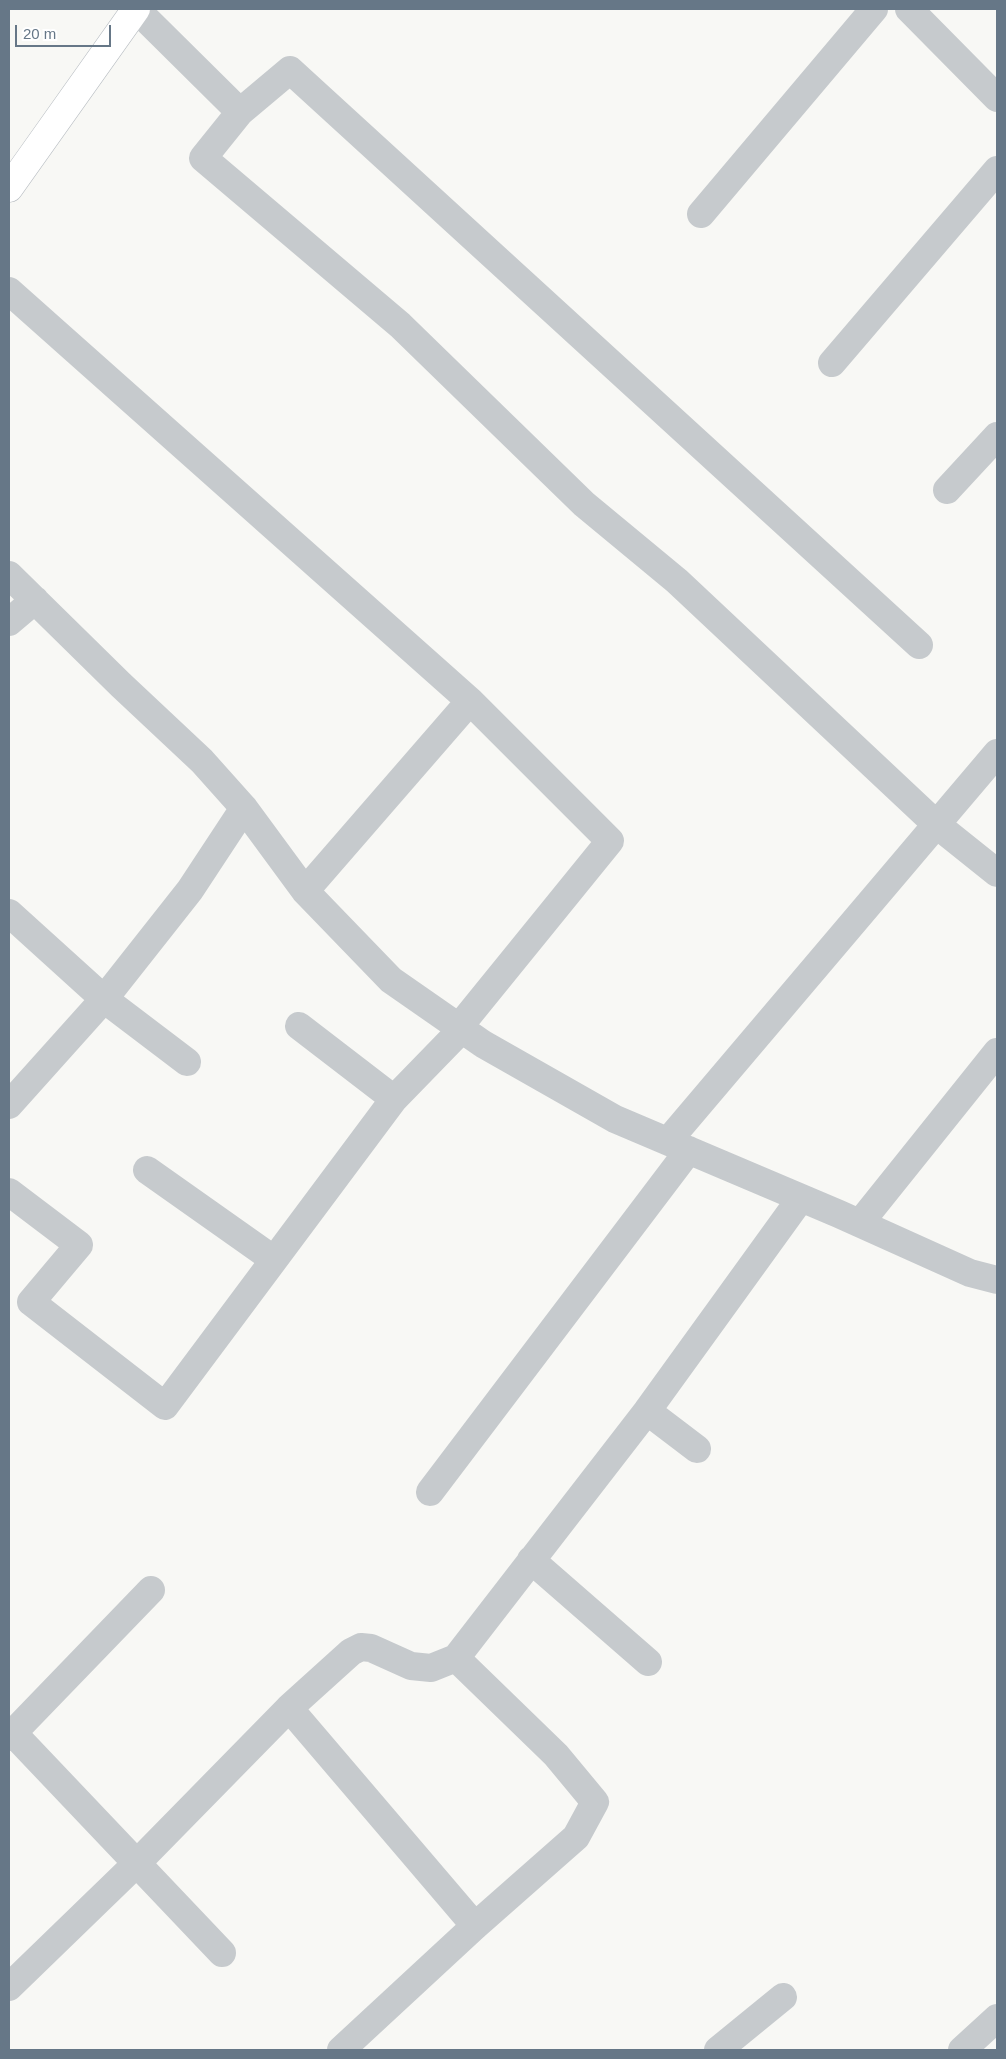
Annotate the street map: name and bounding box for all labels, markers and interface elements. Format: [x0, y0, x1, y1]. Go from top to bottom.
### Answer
scale bar [18, 15, 114, 47]
text: 20 m [23, 25, 56, 42]

